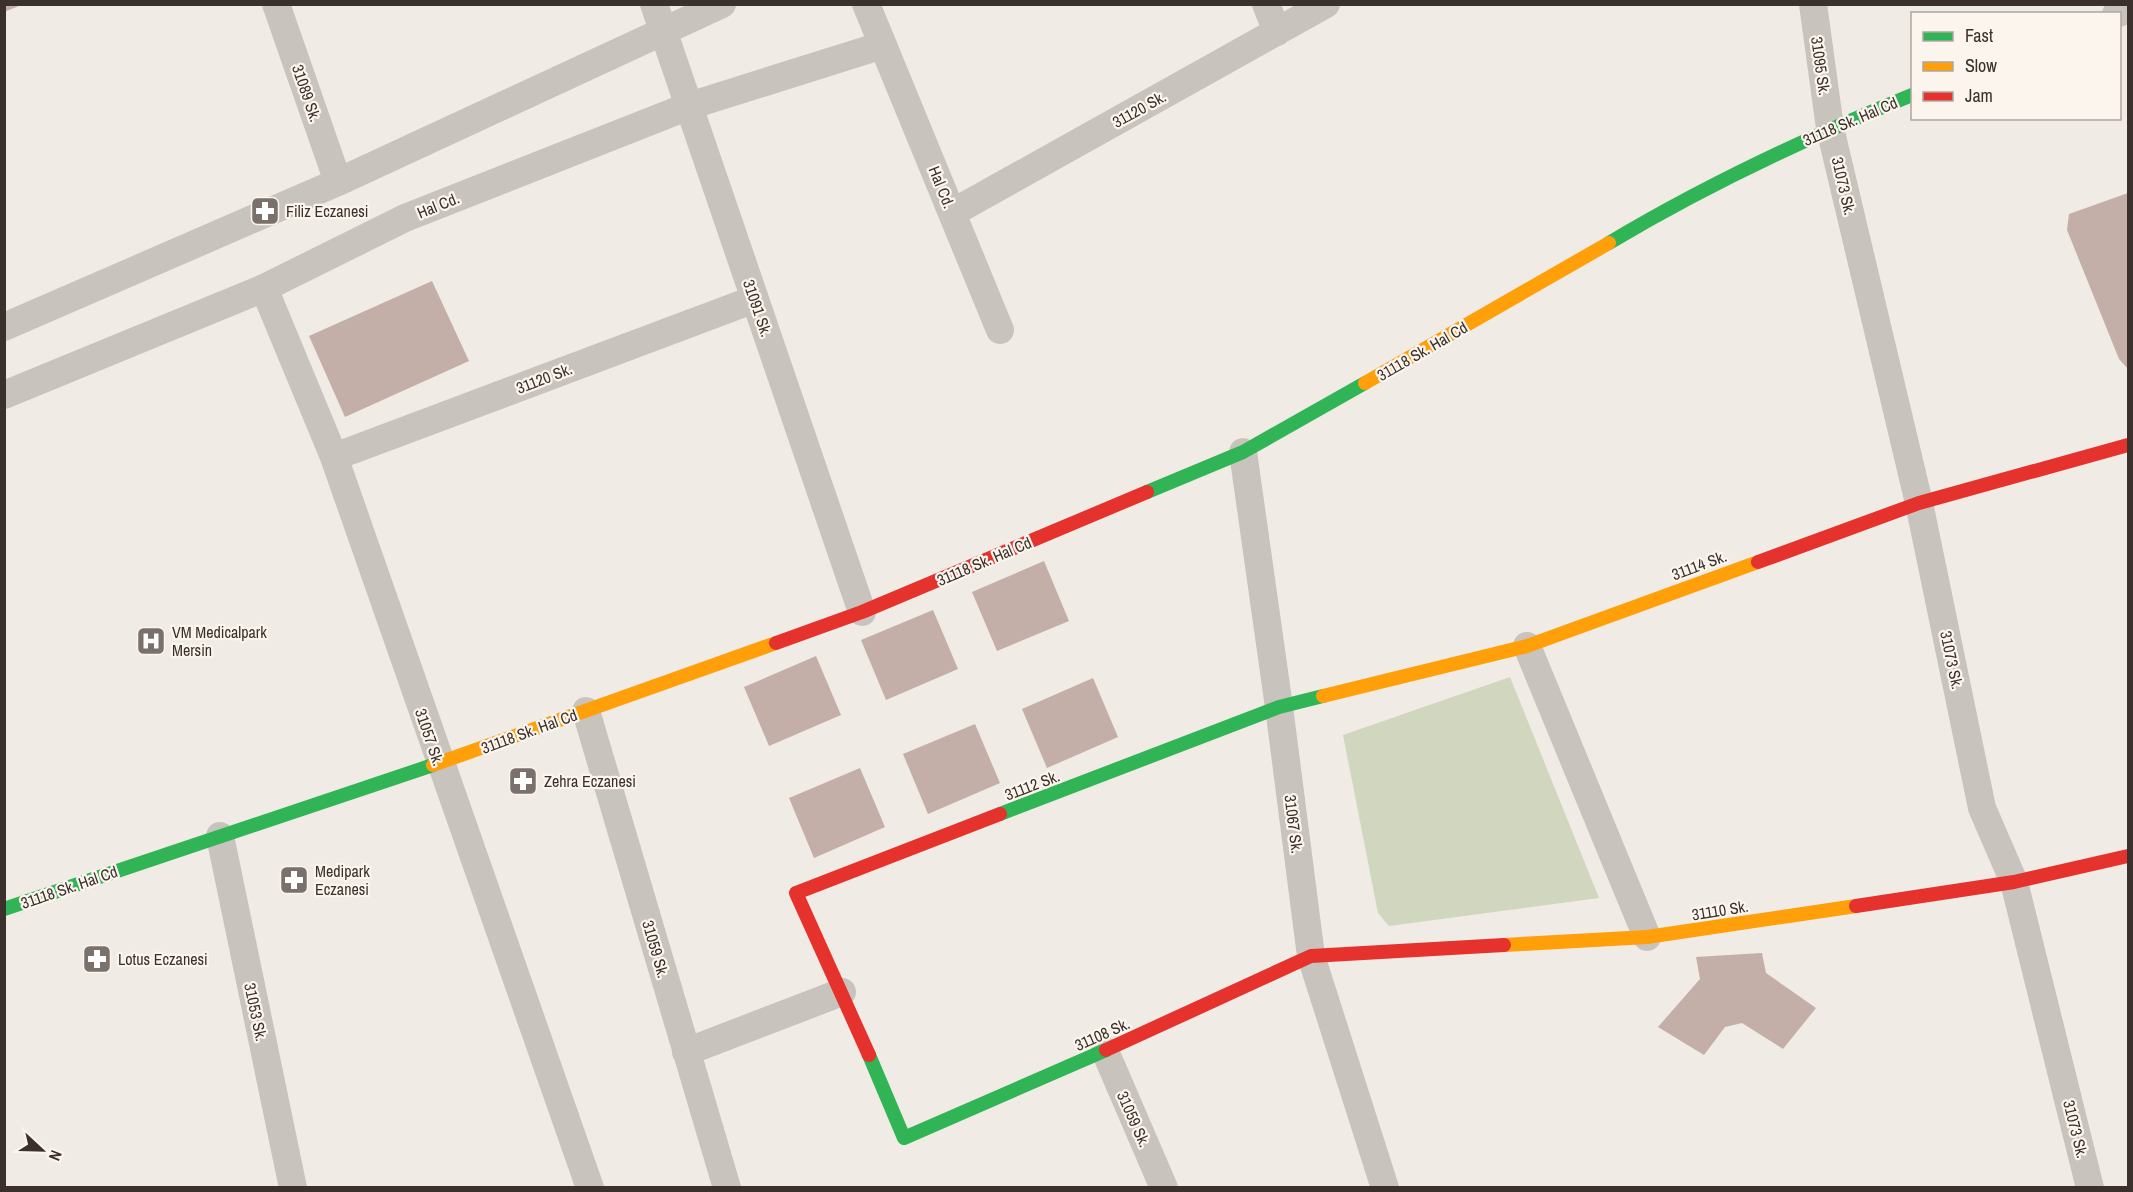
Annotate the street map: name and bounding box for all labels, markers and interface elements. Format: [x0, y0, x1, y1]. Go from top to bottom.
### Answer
legend [1911, 12, 2121, 120]
text: Fast [1965, 23, 1993, 48]
street label: 31095 Sk. [1806, 35, 1836, 97]
text: Slow [1965, 53, 1997, 78]
street label: 31089 Sk. [287, 61, 327, 125]
text: Jam [1965, 83, 1993, 108]
street label: 31120 Sk. [1108, 85, 1170, 133]
street label: 31118 Sk. Hal Cd [1799, 91, 1901, 151]
street label: 31073 Sk. [1827, 155, 1861, 217]
street label: Hal Cd. [924, 163, 960, 211]
street label: Hal Cd. [414, 187, 462, 223]
pharmacy icon: Filiz Eczanesi [249, 195, 281, 227]
place label: Filiz Eczanesi [286, 200, 368, 222]
street label: 31091 Sk. [738, 276, 778, 340]
street label: 31118 Sk. Hal Cd [1373, 316, 1471, 386]
street label: 31120 Sk. [513, 357, 575, 399]
street label: 31118 Sk. Hal Cd [933, 531, 1035, 591]
street label: 31114 Sk. [1668, 545, 1730, 585]
place label: VM Medicalpark Mersin [172, 621, 267, 661]
hospital icon: VM Medicalpark Mersin [135, 625, 167, 657]
street label: 31073 Sk. [1935, 629, 1969, 691]
street label: 31118 Sk. Hal Cd [478, 703, 580, 759]
street label: 31057 Sk. [410, 705, 450, 769]
street label: 31112 Sk. [1001, 764, 1063, 806]
pharmacy icon: Zehra Eczanesi [507, 765, 539, 797]
place label: Zehra Eczanesi [544, 770, 636, 792]
street label: 31067 Sk. [1279, 793, 1309, 855]
street label: 31118 Sk. Hal Cd [18, 860, 120, 914]
place label: Medipark Eczanesi [315, 860, 370, 900]
pharmacy icon: Medipark Eczanesi [278, 864, 310, 896]
street label: 31110 Sk. [1690, 895, 1750, 925]
street label: 31059 Sk. [637, 918, 675, 980]
pharmacy icon: Lotus Eczanesi [81, 943, 113, 975]
place label: Lotus Eczanesi [118, 948, 208, 970]
street label: 31053 Sk. [239, 981, 273, 1043]
street label: 31108 Sk. [1071, 1012, 1133, 1056]
street label: 31059 Sk. [1112, 1088, 1156, 1150]
street label: 31073 Sk. [2058, 1098, 2094, 1160]
north arrow [12, 1120, 72, 1180]
text: N [44, 1147, 68, 1164]

